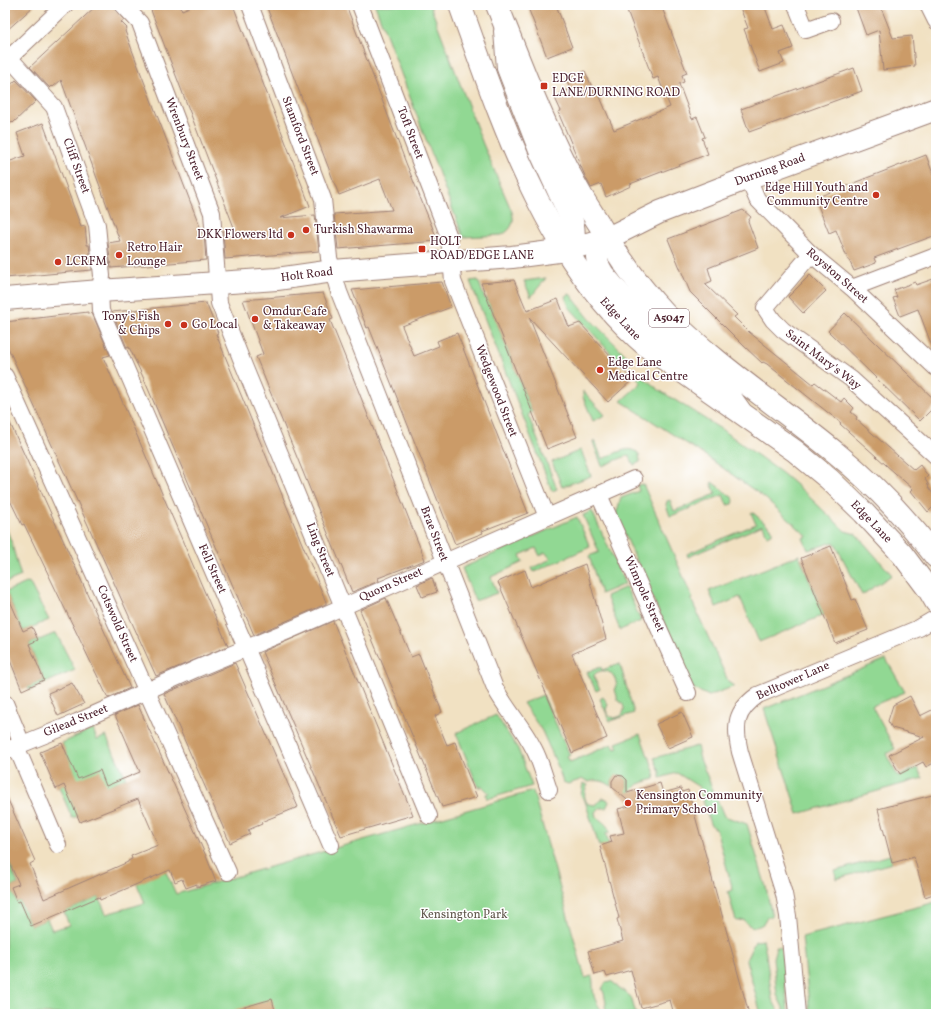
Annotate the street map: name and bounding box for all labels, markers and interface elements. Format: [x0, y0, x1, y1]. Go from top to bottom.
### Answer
place label: EDGE LANE/DURNING ROAD [552, 71, 680, 101]
marker: EDGE LANE/DURNING ROAD [539, 81, 549, 91]
street label: Stamford Street [278, 94, 322, 178]
street label: Wrenbury Street [161, 95, 207, 183]
street label: Toft Street [393, 105, 427, 161]
street label: Cliff Street [59, 136, 93, 196]
street label: Durning Road [732, 150, 808, 190]
place label: Edge Hill Youth and Community Centre [765, 180, 868, 210]
marker: Edge Hill Youth and Community Centre [871, 190, 881, 200]
place label: Turkish Shawarma [314, 222, 413, 238]
marker: Turkish Shawarma [301, 225, 311, 235]
place label: DKK Flowers ltd [197, 227, 283, 243]
marker: DKK Flowers ltd [286, 230, 296, 240]
place label: HOLT ROAD/EDGE LANE [430, 234, 534, 264]
place label: Retro Hair Lounge [127, 240, 182, 270]
marker: HOLT ROAD/EDGE LANE [417, 244, 427, 254]
street label: Royston Street [803, 245, 871, 307]
marker: Retro Hair Lounge [114, 250, 124, 260]
place label: LCRFM [66, 254, 107, 270]
marker: LCRFM [53, 257, 63, 267]
street label: Holt Road [280, 264, 334, 286]
street label: Edge Lane [596, 294, 644, 344]
place label: Omdur Cafe & Takeaway [263, 304, 327, 334]
place label: Tony's Fish & Chips [102, 309, 160, 339]
road number: A5047 [649, 309, 689, 327]
marker: Omdur Cafe & Takeaway [250, 314, 260, 324]
place label: Go Local [192, 317, 238, 333]
marker: Tony's Fish & Chips [163, 319, 173, 329]
marker: Go Local [179, 320, 189, 330]
street label: Saint Mary's Way [782, 326, 865, 394]
street label: Wedgewood Street [471, 342, 521, 440]
place label: Edge Lane Medical Centre [608, 355, 688, 385]
marker: Edge Lane Medical Centre [595, 365, 605, 375]
street label: Edge Lane [847, 497, 896, 547]
street label: Brae Street [416, 504, 452, 564]
street label: Ling Street [302, 520, 338, 580]
street label: Fell Street [194, 542, 230, 596]
street label: Wimpole Street [620, 553, 668, 635]
street label: Quorn Street [357, 564, 425, 606]
street label: Cotswold Street [93, 583, 141, 665]
street label: Belltower Lane [754, 658, 832, 704]
street label: Gilead Street [41, 701, 111, 741]
place label: Kensington Community Primary School [636, 788, 763, 818]
marker: Kensington Community Primary School [623, 798, 633, 808]
park label: Kensington Park [420, 907, 508, 923]

